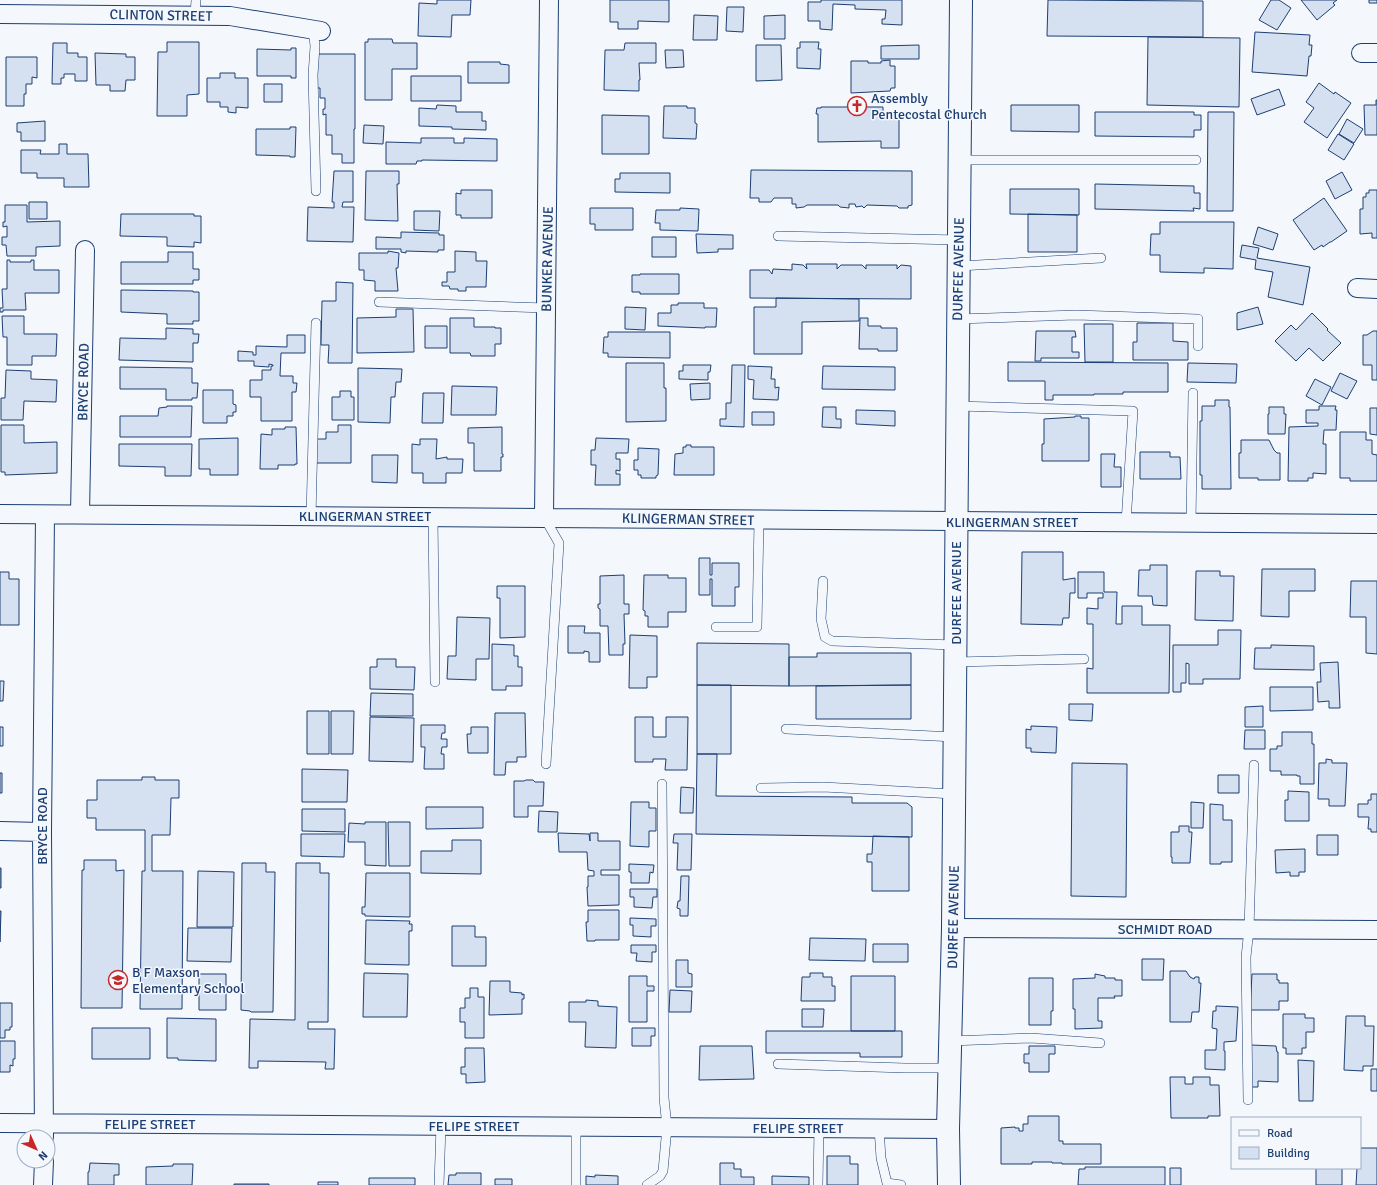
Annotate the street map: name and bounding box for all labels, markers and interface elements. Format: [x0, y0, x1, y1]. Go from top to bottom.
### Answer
street label: CLINTON STREET [109, 6, 213, 25]
place label: Assembly Pentecostal Church [871, 90, 987, 123]
church icon: Assembly Pentecostal Church [846, 95, 868, 117]
street label: BUNKER AVENUE [538, 206, 557, 312]
street label: DURFEE AVENUE [949, 217, 968, 321]
street label: BRYCE ROAD [74, 343, 93, 421]
street label: KLINGERMAN STREET [299, 508, 431, 525]
street label: KLINGERMAN STREET [622, 510, 754, 529]
street label: KLINGERMAN STREET [946, 514, 1078, 531]
street label: DURFEE AVENUE [948, 541, 965, 645]
street label: BRYCE ROAD [34, 787, 51, 865]
street label: DURFEE AVENUE [944, 865, 963, 969]
street label: SCHMIDT ROAD [1118, 921, 1212, 938]
place label: B F Maxson Elementary School [132, 964, 245, 997]
school or university icon: B F Maxson Elementary School [107, 969, 129, 991]
street label: FELIPE STREET [105, 1116, 196, 1133]
legend [1231, 1117, 1361, 1169]
street label: FELIPE STREET [429, 1118, 520, 1135]
street label: FELIPE STREET [753, 1120, 844, 1137]
text: Road [1267, 1126, 1293, 1141]
north arrow [16, 1129, 56, 1169]
text: Building [1267, 1146, 1310, 1161]
text: N [35, 1148, 50, 1163]

